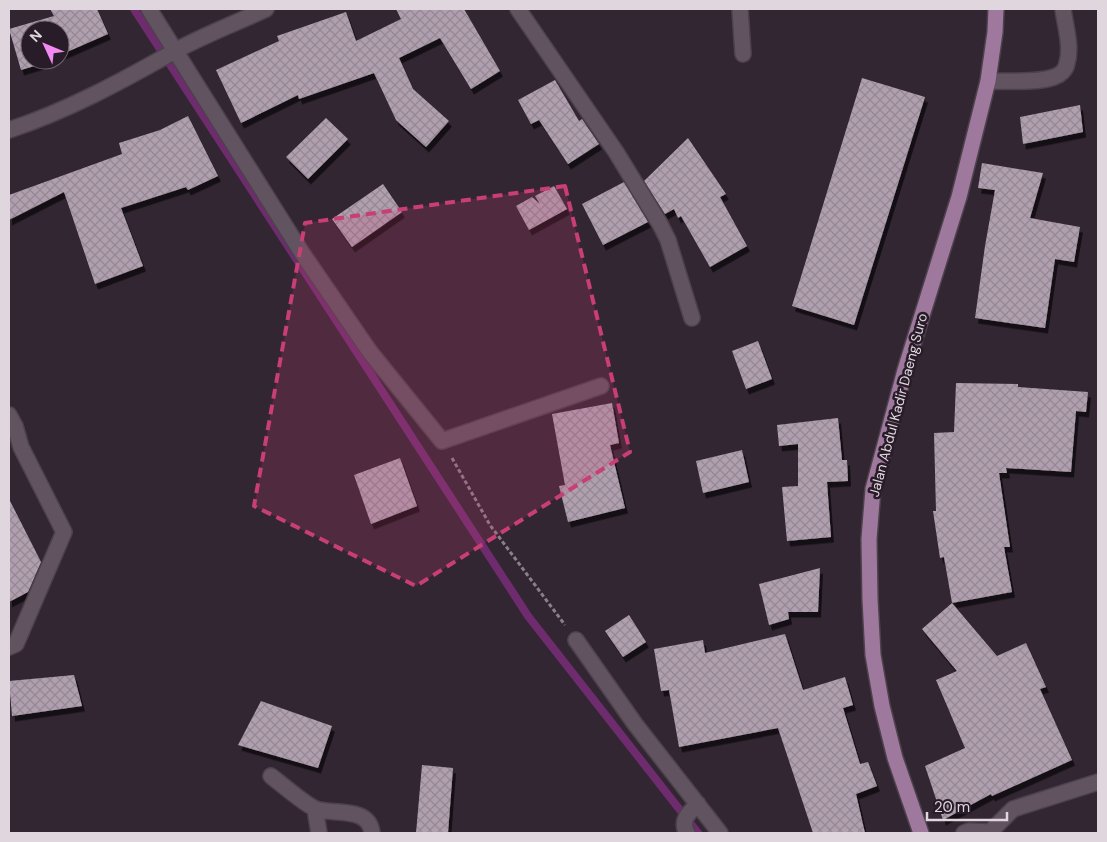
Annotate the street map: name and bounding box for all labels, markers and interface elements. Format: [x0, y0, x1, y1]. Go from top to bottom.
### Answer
north arrow [20, 20, 70, 70]
text: N [26, 26, 46, 46]
street label: Jalan Abdul Kadir Daeng Suro [865, 311, 931, 499]
scale bar [927, 790, 1007, 822]
text: 20 m [934, 797, 970, 817]

